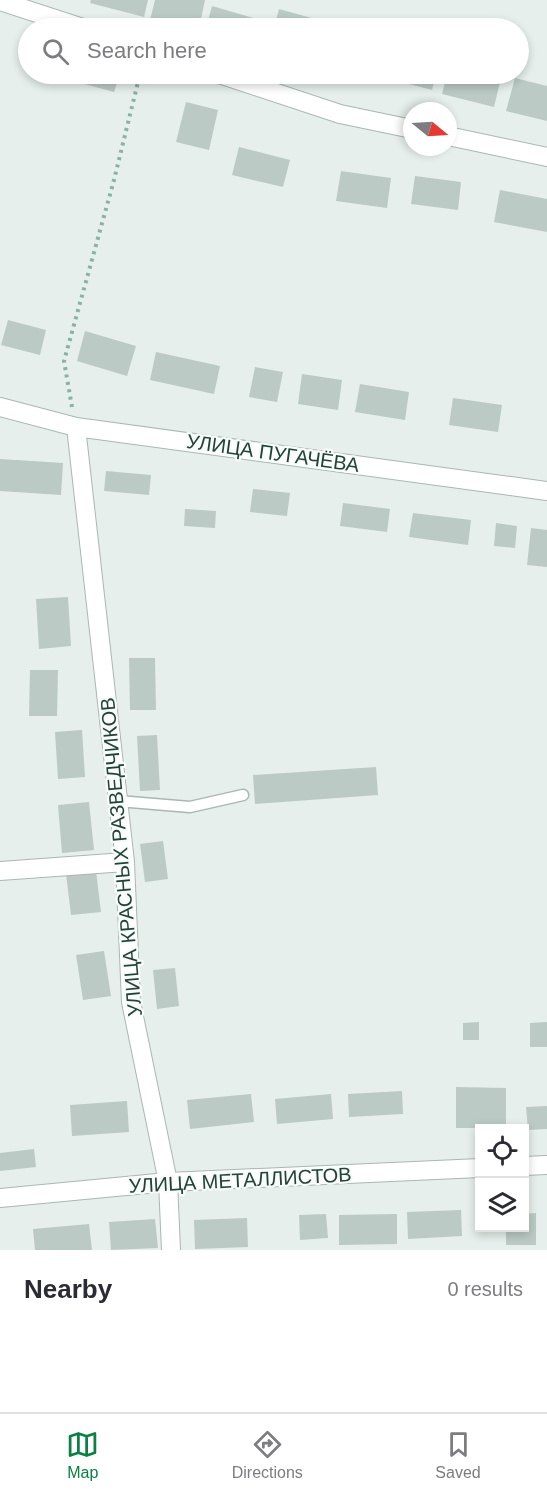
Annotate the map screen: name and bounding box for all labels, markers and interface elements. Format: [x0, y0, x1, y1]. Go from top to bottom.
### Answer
search box [18, 18, 529, 84]
icon: search [39, 35, 72, 68]
text: Search here [87, 38, 207, 63]
north arrow [403, 102, 457, 156]
street label: УЛИЦА ПУГАЧЁВА [185, 430, 361, 476]
street label: УЛИЦА КРАСНЫХ РАЗВЕДЧИКОВ [96, 697, 146, 1017]
map controls [475, 1124, 529, 1232]
button: locate [475, 1124, 529, 1178]
street label: УЛИЦА МЕТАЛЛИСТОВ [128, 1163, 352, 1197]
button: layers [475, 1178, 529, 1232]
text: Nearby [24, 1274, 112, 1304]
text: 0 results [447, 1278, 523, 1300]
tab: Map [66, 1428, 99, 1482]
tab: Directions [232, 1428, 303, 1482]
tab: Saved [435, 1428, 481, 1482]

